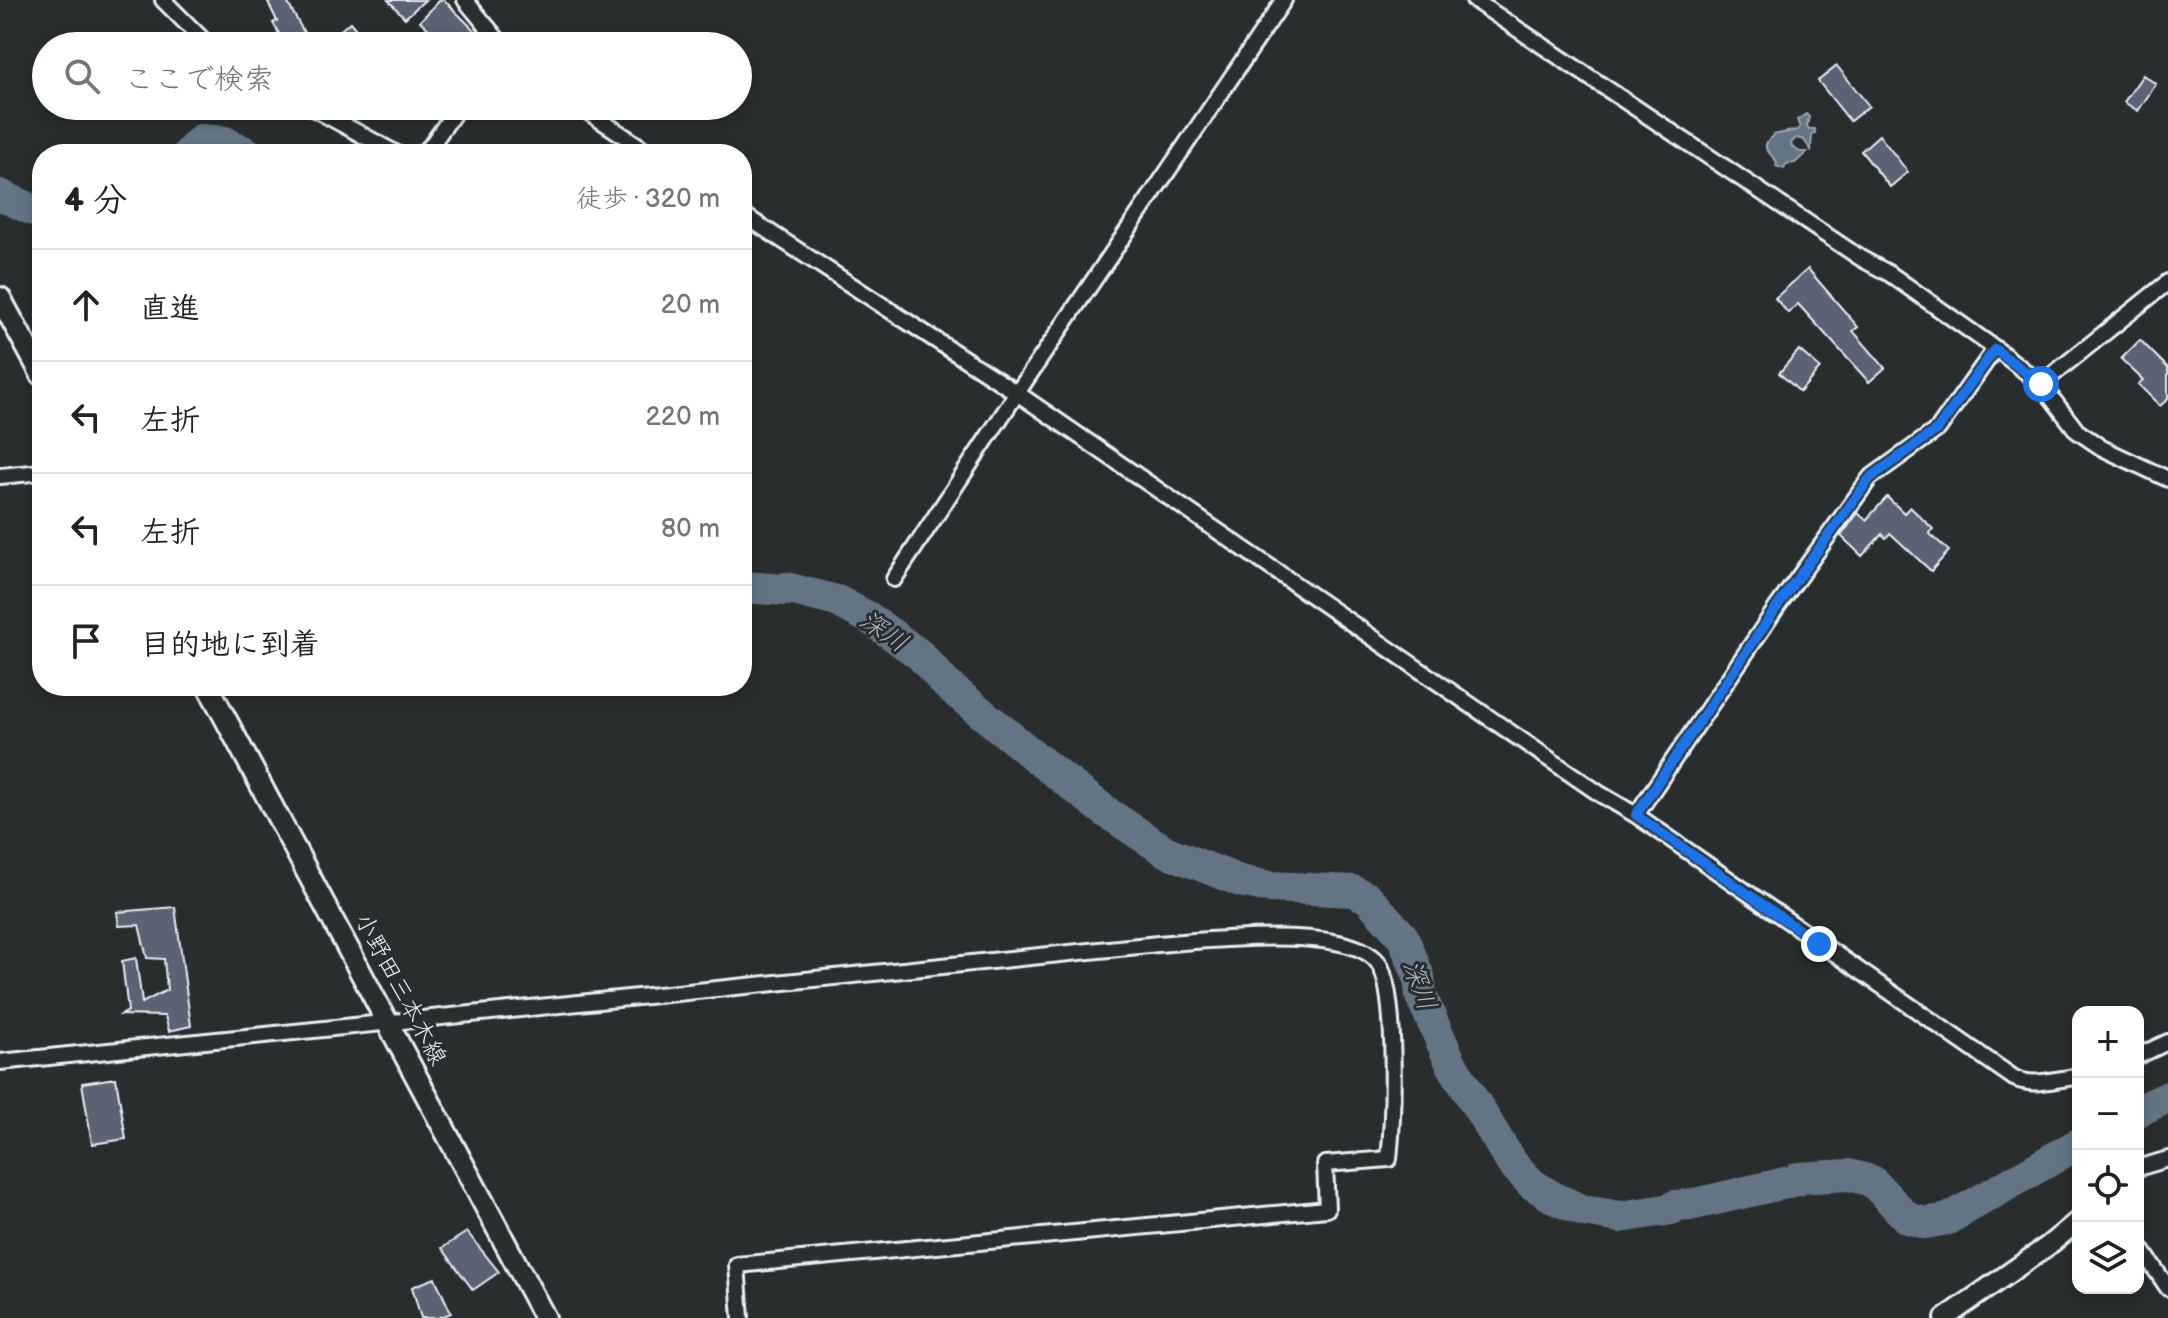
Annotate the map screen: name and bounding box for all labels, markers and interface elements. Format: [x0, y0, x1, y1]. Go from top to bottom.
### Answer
search box [32, 32, 752, 120]
icon: search [60, 54, 104, 98]
text: ここで検索 [124, 62, 274, 98]
text: 4 分 [64, 180, 127, 221]
text: 徒歩 · 320 m [576, 184, 720, 215]
icon: ahead [64, 283, 108, 327]
text: 20 m [661, 290, 720, 321]
text: 直進 [140, 291, 200, 327]
route start [2023, 366, 2059, 402]
icon: left [64, 395, 108, 439]
text: 220 m [646, 402, 720, 433]
text: 左折 [140, 403, 200, 439]
icon: left [64, 507, 108, 551]
text: 80 m [661, 514, 720, 545]
text: 左折 [140, 515, 200, 551]
water label: 深川 [853, 605, 913, 660]
icon: arrive [64, 619, 108, 663]
text: 目的地に到着 [140, 627, 320, 663]
street label: 小野田三本木線 [348, 908, 453, 1070]
route end [1801, 926, 1837, 962]
water label: 深川 [1395, 956, 1442, 1015]
map controls [2072, 1006, 2144, 1294]
button: + [2072, 1006, 2144, 1078]
button: − [2072, 1078, 2144, 1150]
button: locate [2072, 1150, 2144, 1222]
button: layers [2072, 1222, 2144, 1294]

